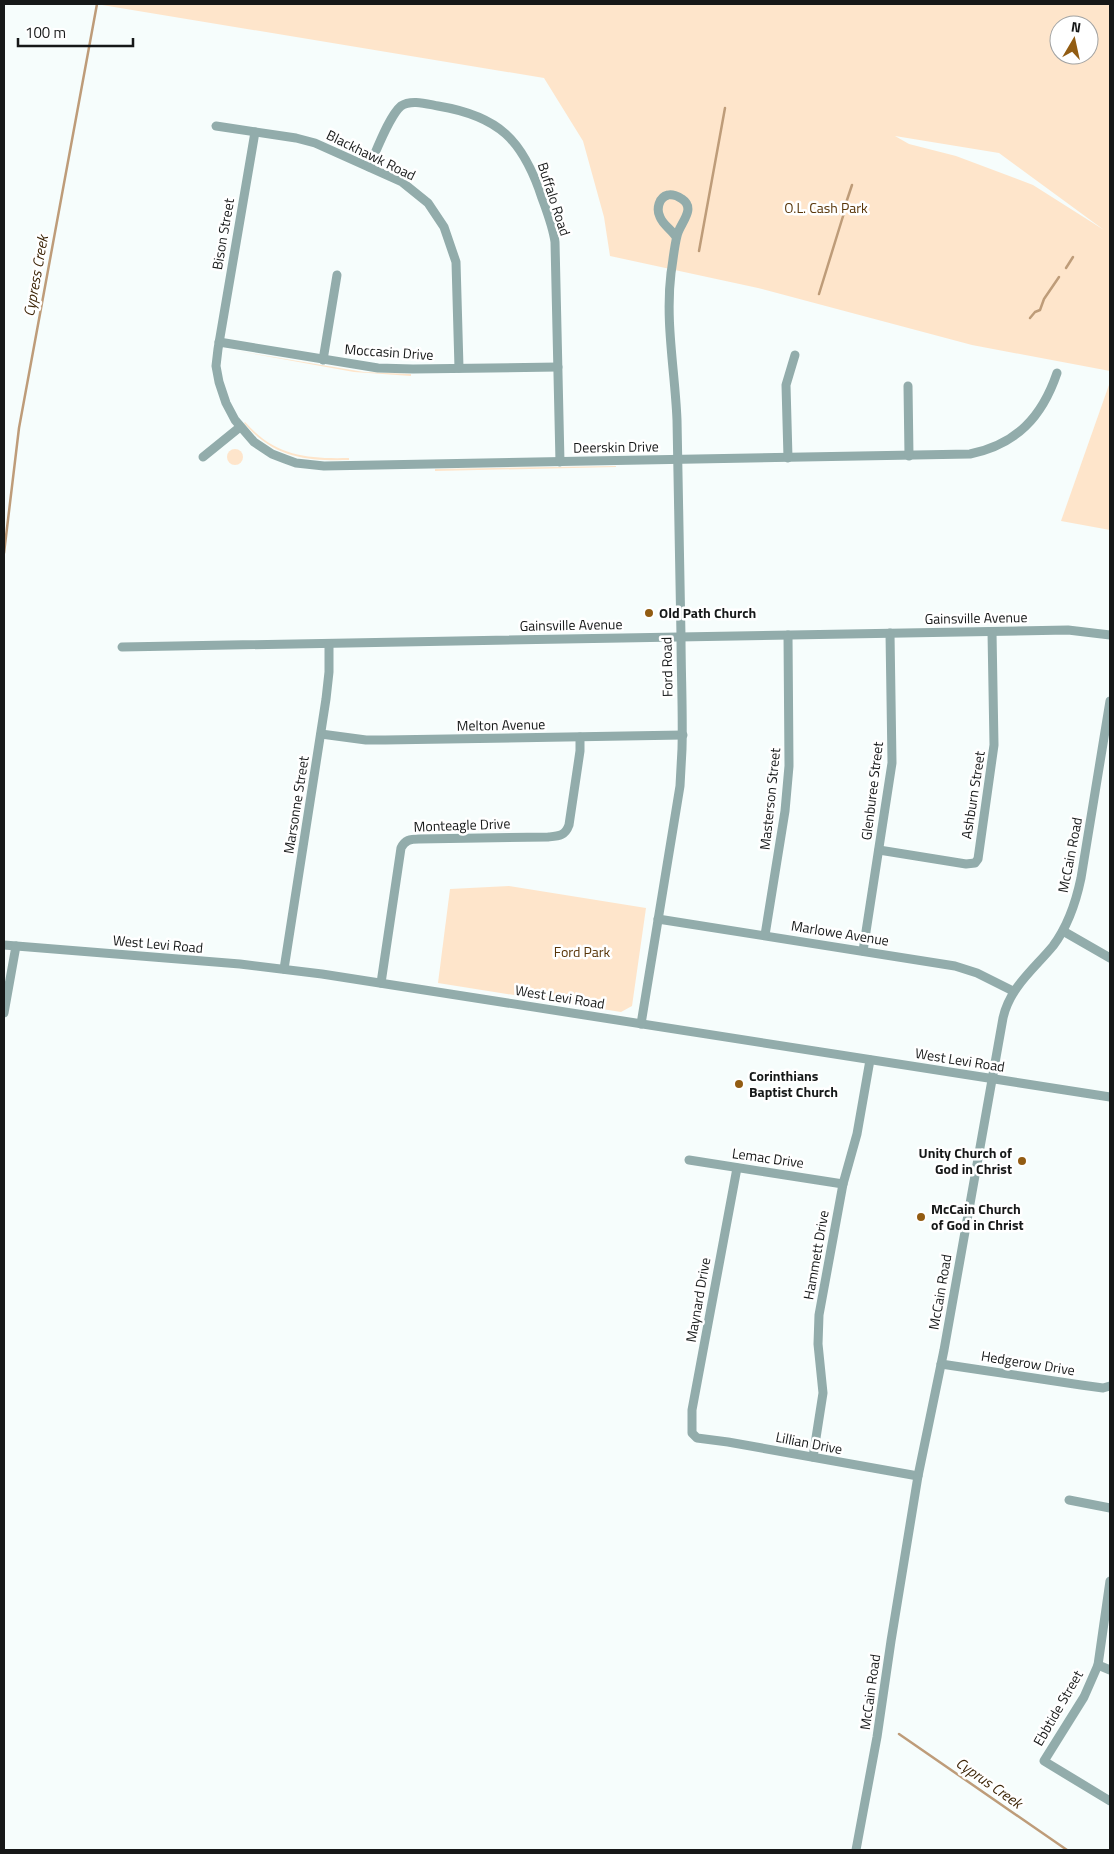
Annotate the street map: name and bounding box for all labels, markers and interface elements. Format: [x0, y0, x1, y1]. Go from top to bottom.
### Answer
scale bar [18, 15, 132, 47]
north arrow [1049, 15, 1099, 65]
text: N [1070, 16, 1083, 38]
text: 100 m [25, 21, 66, 44]
street label: Blackhawk Road [323, 124, 419, 185]
street label: Buffalo Road [533, 159, 576, 238]
street label: Bison Street [206, 196, 239, 271]
park label: O.L. Cash Park [784, 197, 868, 218]
water label: Cypress Creek [17, 231, 54, 318]
street label: Moccasin Drive [344, 338, 434, 365]
street label: Deerskin Drive [573, 435, 659, 458]
place label: Old Path Church [659, 602, 756, 623]
street label: Gainsville Avenue [924, 606, 1028, 629]
marker: Old Path Church [643, 607, 655, 619]
street label: Gainsville Avenue [519, 613, 623, 636]
street label: Ford Road [655, 637, 678, 697]
street label: Melton Avenue [456, 713, 546, 736]
street label: Glenburee Street [855, 740, 888, 841]
street label: Masterson Street [754, 747, 785, 851]
street label: Ashburn Street [955, 749, 990, 840]
street label: Marsonne Street [277, 754, 314, 855]
street label: Monteagle Drive [413, 812, 511, 837]
street label: McCain Road [1052, 815, 1087, 894]
street label: Marlowe Avenue [790, 914, 890, 951]
street label: West Levi Road [112, 929, 204, 958]
park label: Ford Park [554, 941, 611, 962]
street label: West Levi Road [514, 979, 606, 1014]
street label: West Levi Road [914, 1042, 1006, 1077]
place label: Corinthians Baptist Church [749, 1065, 838, 1102]
marker: Corinthians Baptist Church [733, 1078, 745, 1090]
street label: Lemac Drive [731, 1142, 805, 1173]
place label: Unity Church of God in Christ [919, 1142, 1012, 1179]
marker: Unity Church of God in Christ [1016, 1155, 1028, 1167]
place label: McCain Church of God in Christ [931, 1198, 1024, 1235]
street label: Hammett Drive [797, 1209, 834, 1301]
marker: McCain Church of God in Christ [915, 1211, 927, 1223]
street label: McCain Road [923, 1252, 956, 1331]
street label: Maynard Drive [680, 1256, 715, 1344]
street label: Hedgerow Drive [980, 1345, 1076, 1380]
street label: Lillian Drive [774, 1426, 844, 1459]
street label: McCain Road [854, 1653, 885, 1731]
street label: Ebbtide Street [1027, 1666, 1088, 1749]
water label: Cyprus Creek [951, 1751, 1029, 1815]

